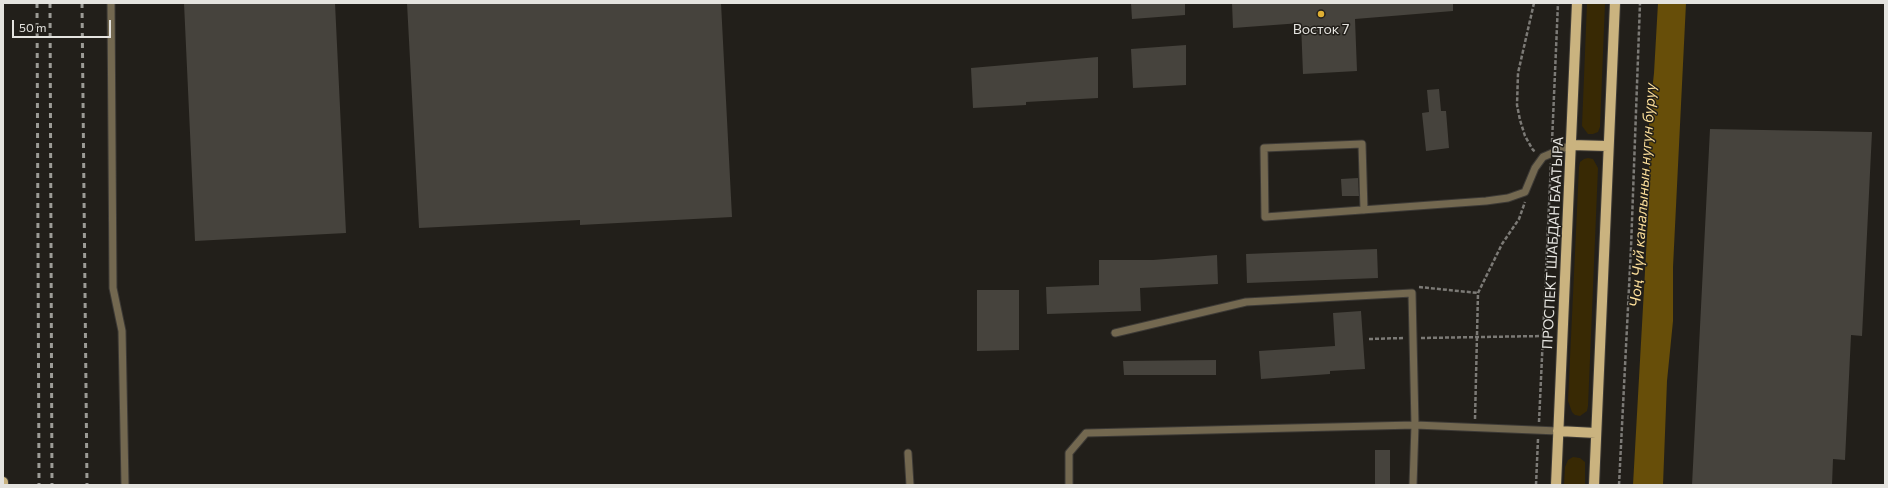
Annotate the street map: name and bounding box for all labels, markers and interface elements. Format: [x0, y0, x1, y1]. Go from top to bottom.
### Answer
marker: Восток 7 [1316, 9, 1326, 19]
scale bar [14, 12, 113, 38]
text: 50 m [19, 20, 47, 34]
place label: Восток 7 [1293, 21, 1349, 37]
water label: Чоң Чүй каналынын нугун буруу [1626, 82, 1660, 308]
street label: ПРОСПЕКТ ШАБДАН БААТЫРА [1539, 136, 1567, 350]

